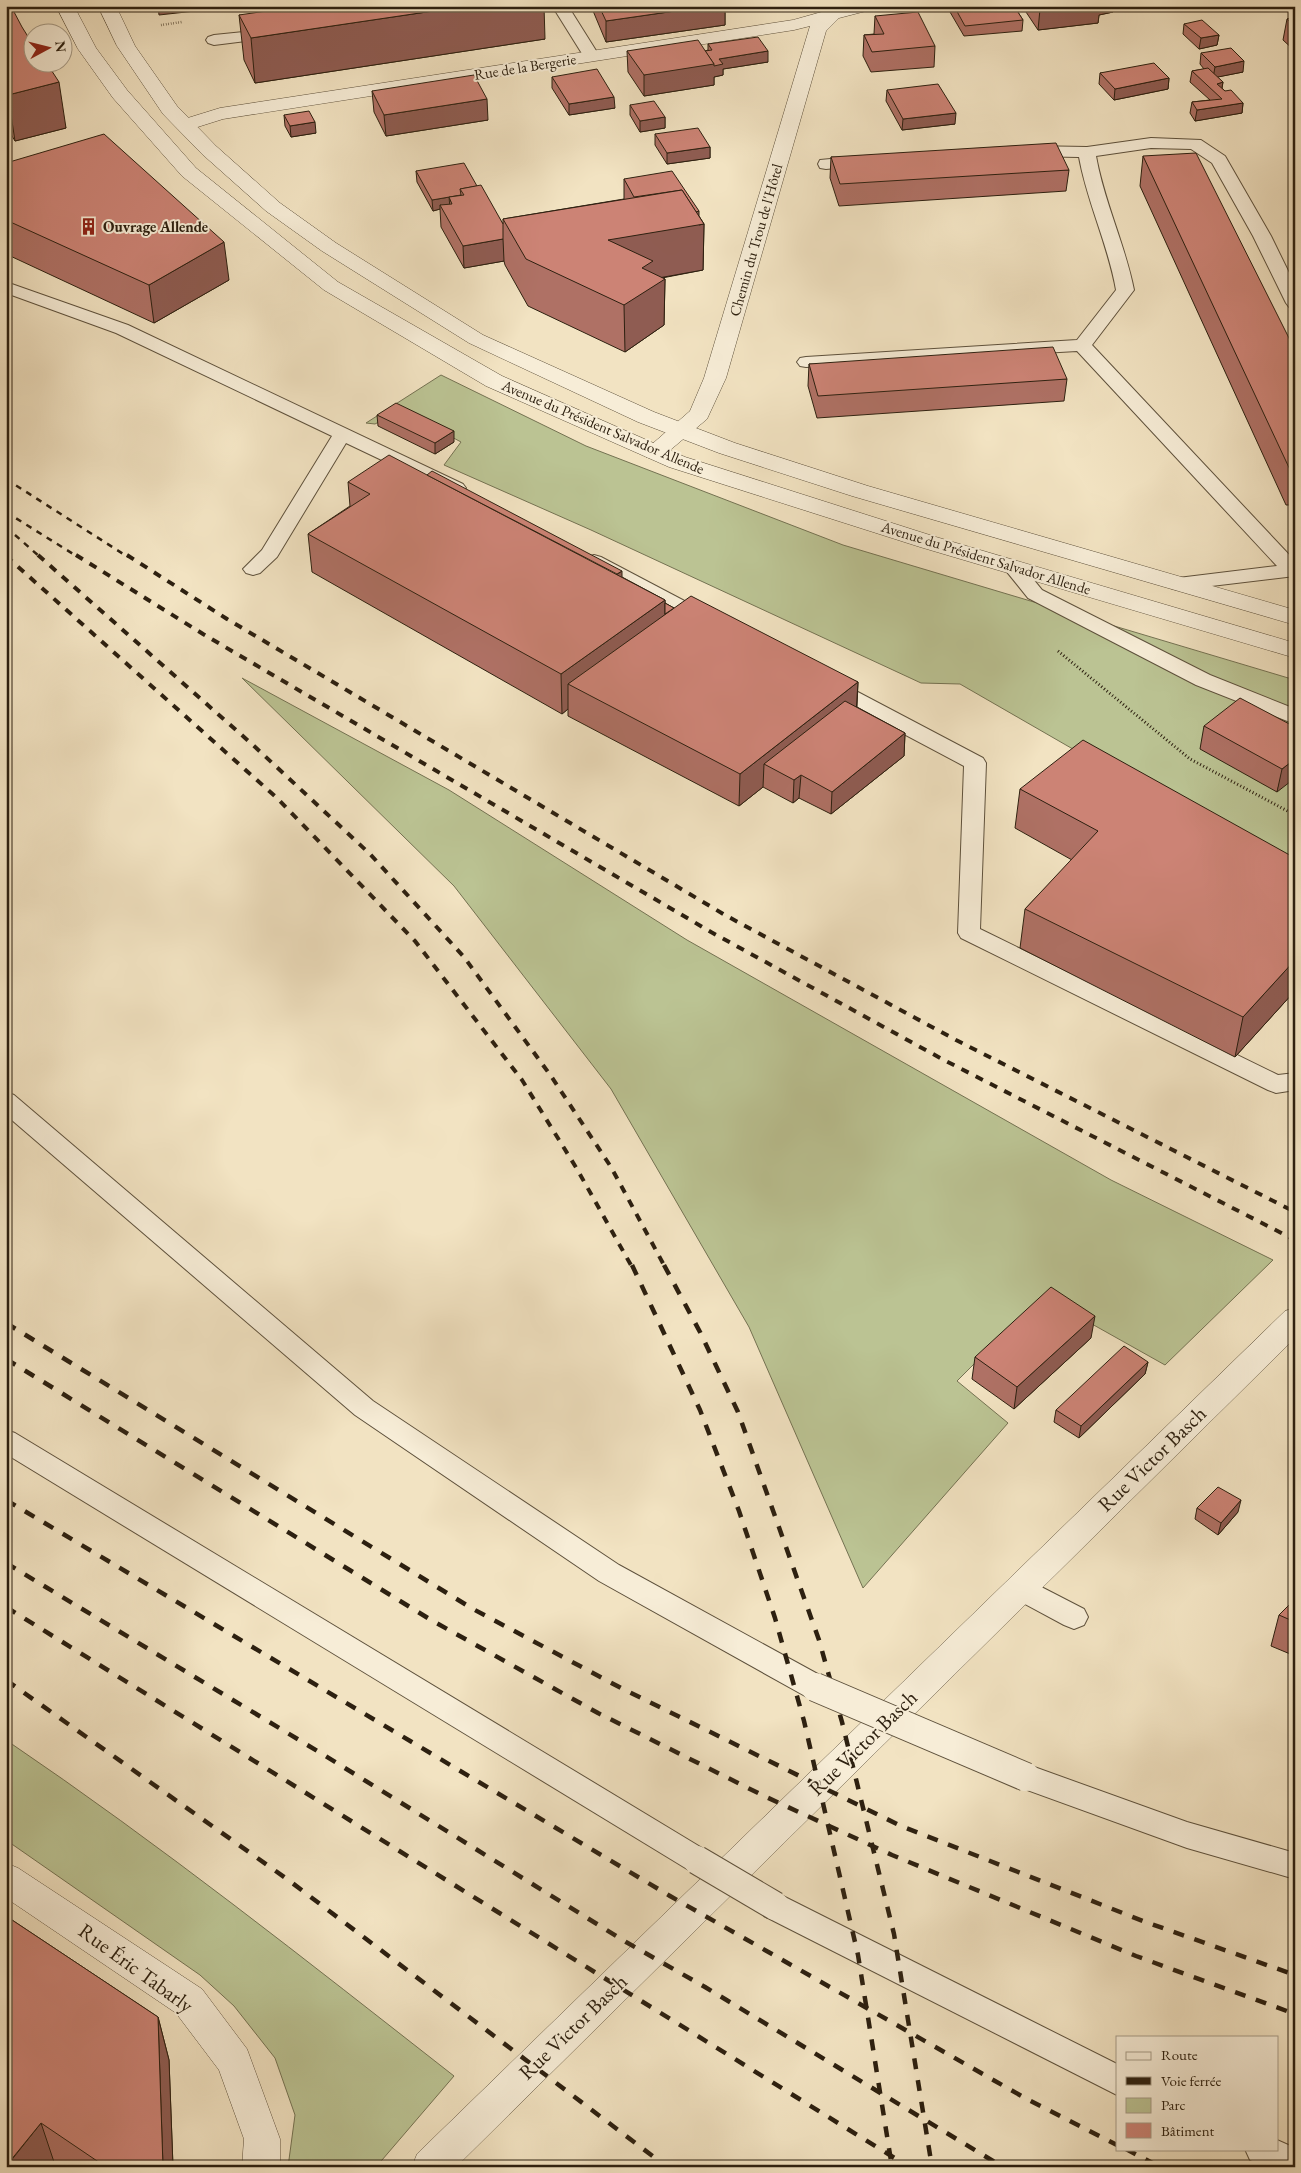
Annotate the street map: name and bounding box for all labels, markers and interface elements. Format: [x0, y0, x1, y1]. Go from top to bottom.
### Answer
north arrow [22, 22, 72, 72]
text: N [51, 40, 71, 54]
street label: Rue de la Bergerie [473, 49, 577, 84]
street label: Chemin du Trou de l'Hôtel [725, 161, 786, 318]
building icon: Ouvrage Allende [79, 217, 99, 237]
place label: Ouvrage Allende [103, 217, 208, 236]
street label: Avenue du Président Salvador Allende [498, 375, 707, 478]
street label: Avenue du Président Salvador Allende [878, 516, 1093, 599]
street label: Rue Victor Basch [1092, 1400, 1212, 1517]
street label: Rue Victor Basch [803, 1684, 923, 1801]
street label: Rue Éric Tabarly [74, 1917, 200, 2019]
street label: Rue Victor Basch [513, 1968, 633, 2085]
legend [1116, 2036, 1278, 2150]
text: Route [1161, 2045, 1198, 2064]
text: Voie ferrée [1161, 2071, 1221, 2090]
text: Parc [1161, 2095, 1186, 2114]
text: Bâtiment [1161, 2121, 1215, 2140]

